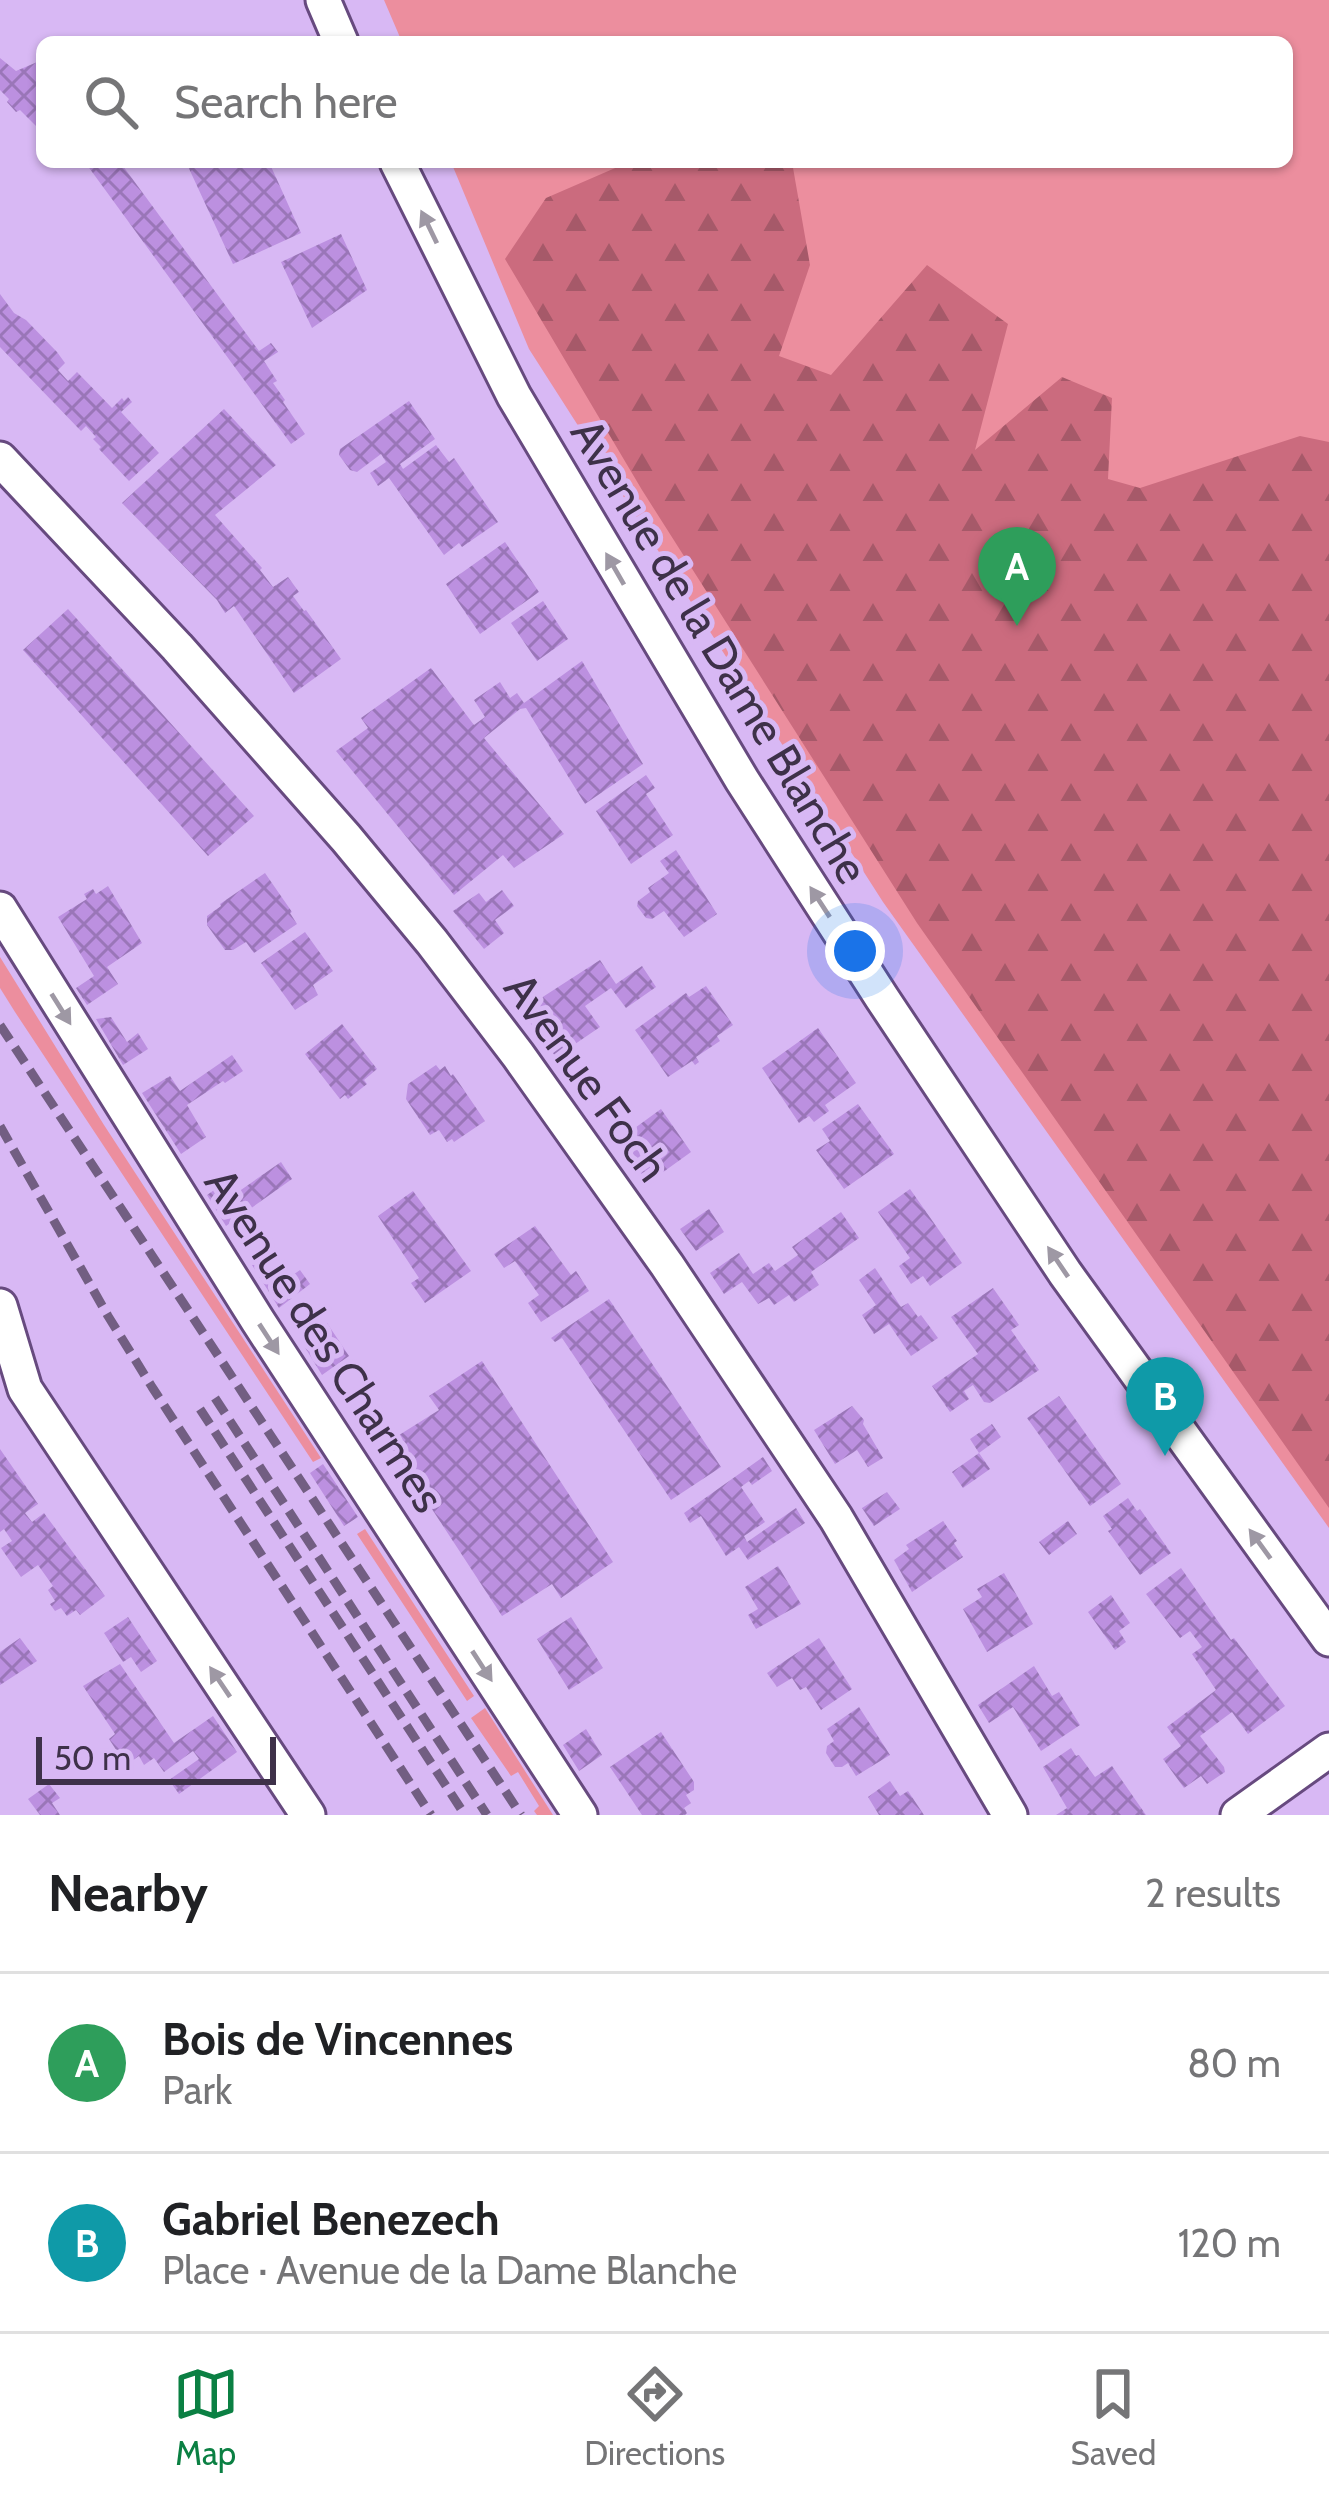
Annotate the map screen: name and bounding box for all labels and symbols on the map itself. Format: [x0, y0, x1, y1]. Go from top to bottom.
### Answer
one-way arrow [420, 210, 440, 244]
street label: Avenue de la Dame Blanche [560, 409, 880, 893]
pin: A [978, 527, 1056, 626]
one-way arrow [606, 552, 627, 586]
one-way arrow [809, 885, 831, 918]
your location [825, 921, 885, 981]
street label: Avenue Foch [493, 962, 681, 1192]
one-way arrow [50, 993, 72, 1025]
street label: Avenue des Charmes [194, 1158, 456, 1522]
one-way arrow [1047, 1245, 1070, 1278]
one-way arrow [258, 1323, 280, 1355]
pin: B [1126, 1357, 1204, 1456]
one-way arrow [1248, 1529, 1272, 1561]
one-way arrow [471, 1649, 493, 1682]
one-way arrow [209, 1666, 232, 1699]
scale bar [36, 1731, 276, 1784]

